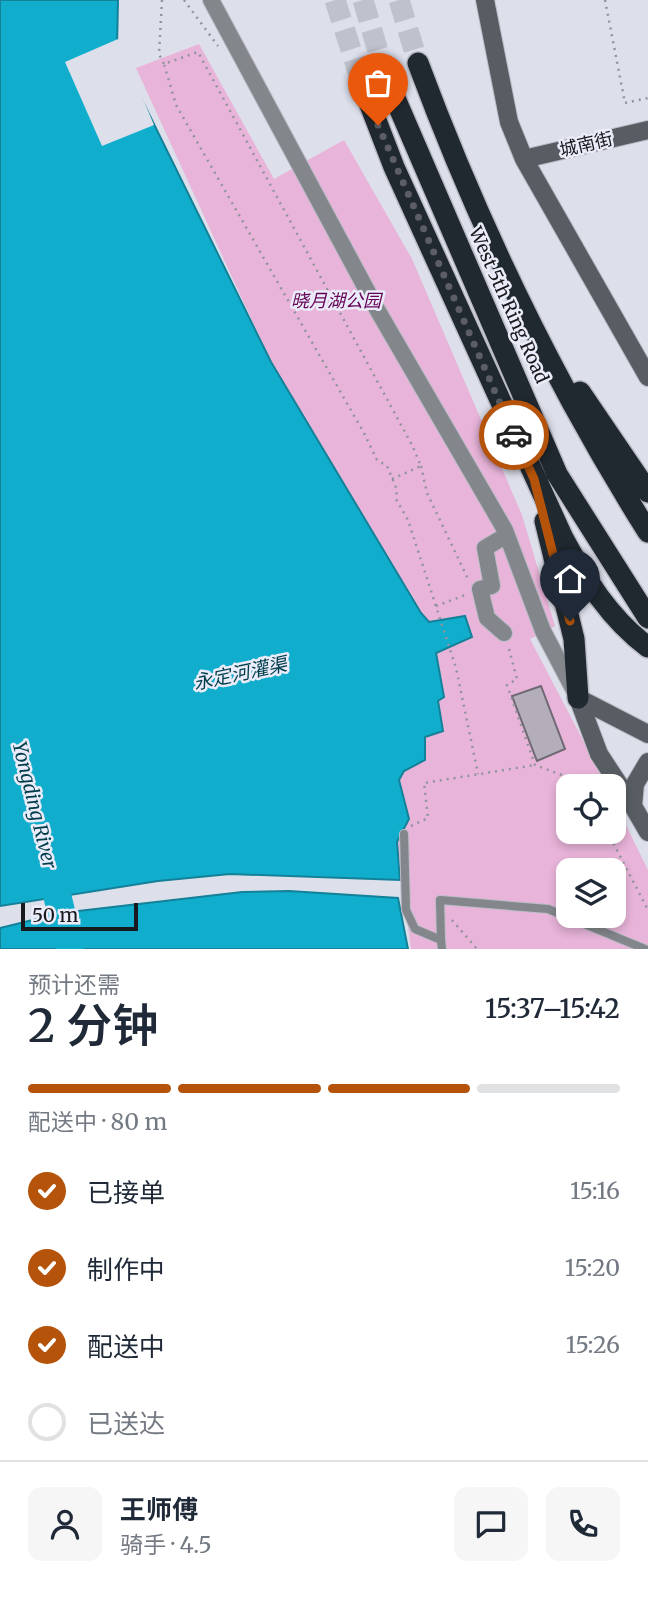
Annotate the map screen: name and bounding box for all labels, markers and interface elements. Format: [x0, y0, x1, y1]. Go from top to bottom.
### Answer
pin [348, 53, 408, 125]
icon: bag [359, 64, 397, 102]
street label: 城南街 [557, 127, 615, 161]
street label: West 5th Ring Road [464, 222, 554, 387]
park label: 晓月湖公园 [291, 289, 384, 312]
courier [479, 400, 549, 470]
icon: car [495, 416, 533, 454]
pin [540, 549, 600, 621]
icon: home [551, 560, 589, 598]
water label: 永定河灌渠 [191, 651, 292, 695]
water label: Yongding River [8, 739, 62, 871]
map controls [556, 774, 626, 928]
button: locate [556, 774, 626, 844]
button: layers [556, 858, 626, 928]
scale bar [21, 900, 138, 932]
text: 50 m [32, 903, 78, 927]
text: 预计还需 [28, 970, 120, 999]
text: 15:37–15:42 [485, 992, 620, 1025]
text: 2 分钟 [28, 997, 158, 1055]
text: 配送中 · 80 m [28, 1107, 167, 1136]
icon: check [28, 1172, 66, 1210]
text: 已接单 [87, 1176, 165, 1209]
text: 15:16 [570, 1176, 620, 1205]
icon: check [28, 1249, 66, 1287]
text: 制作中 [87, 1253, 165, 1286]
text: 15:20 [565, 1253, 620, 1282]
icon: check [28, 1326, 66, 1364]
text: 配送中 [87, 1330, 165, 1363]
text: 15:26 [566, 1330, 620, 1359]
text: 已送达 [87, 1407, 165, 1440]
button: person [28, 1487, 102, 1561]
button: chat [454, 1487, 528, 1561]
button: phone [546, 1487, 620, 1561]
text: 王师傅 [120, 1493, 198, 1526]
text: 骑手 · 4.5 [120, 1530, 212, 1559]

